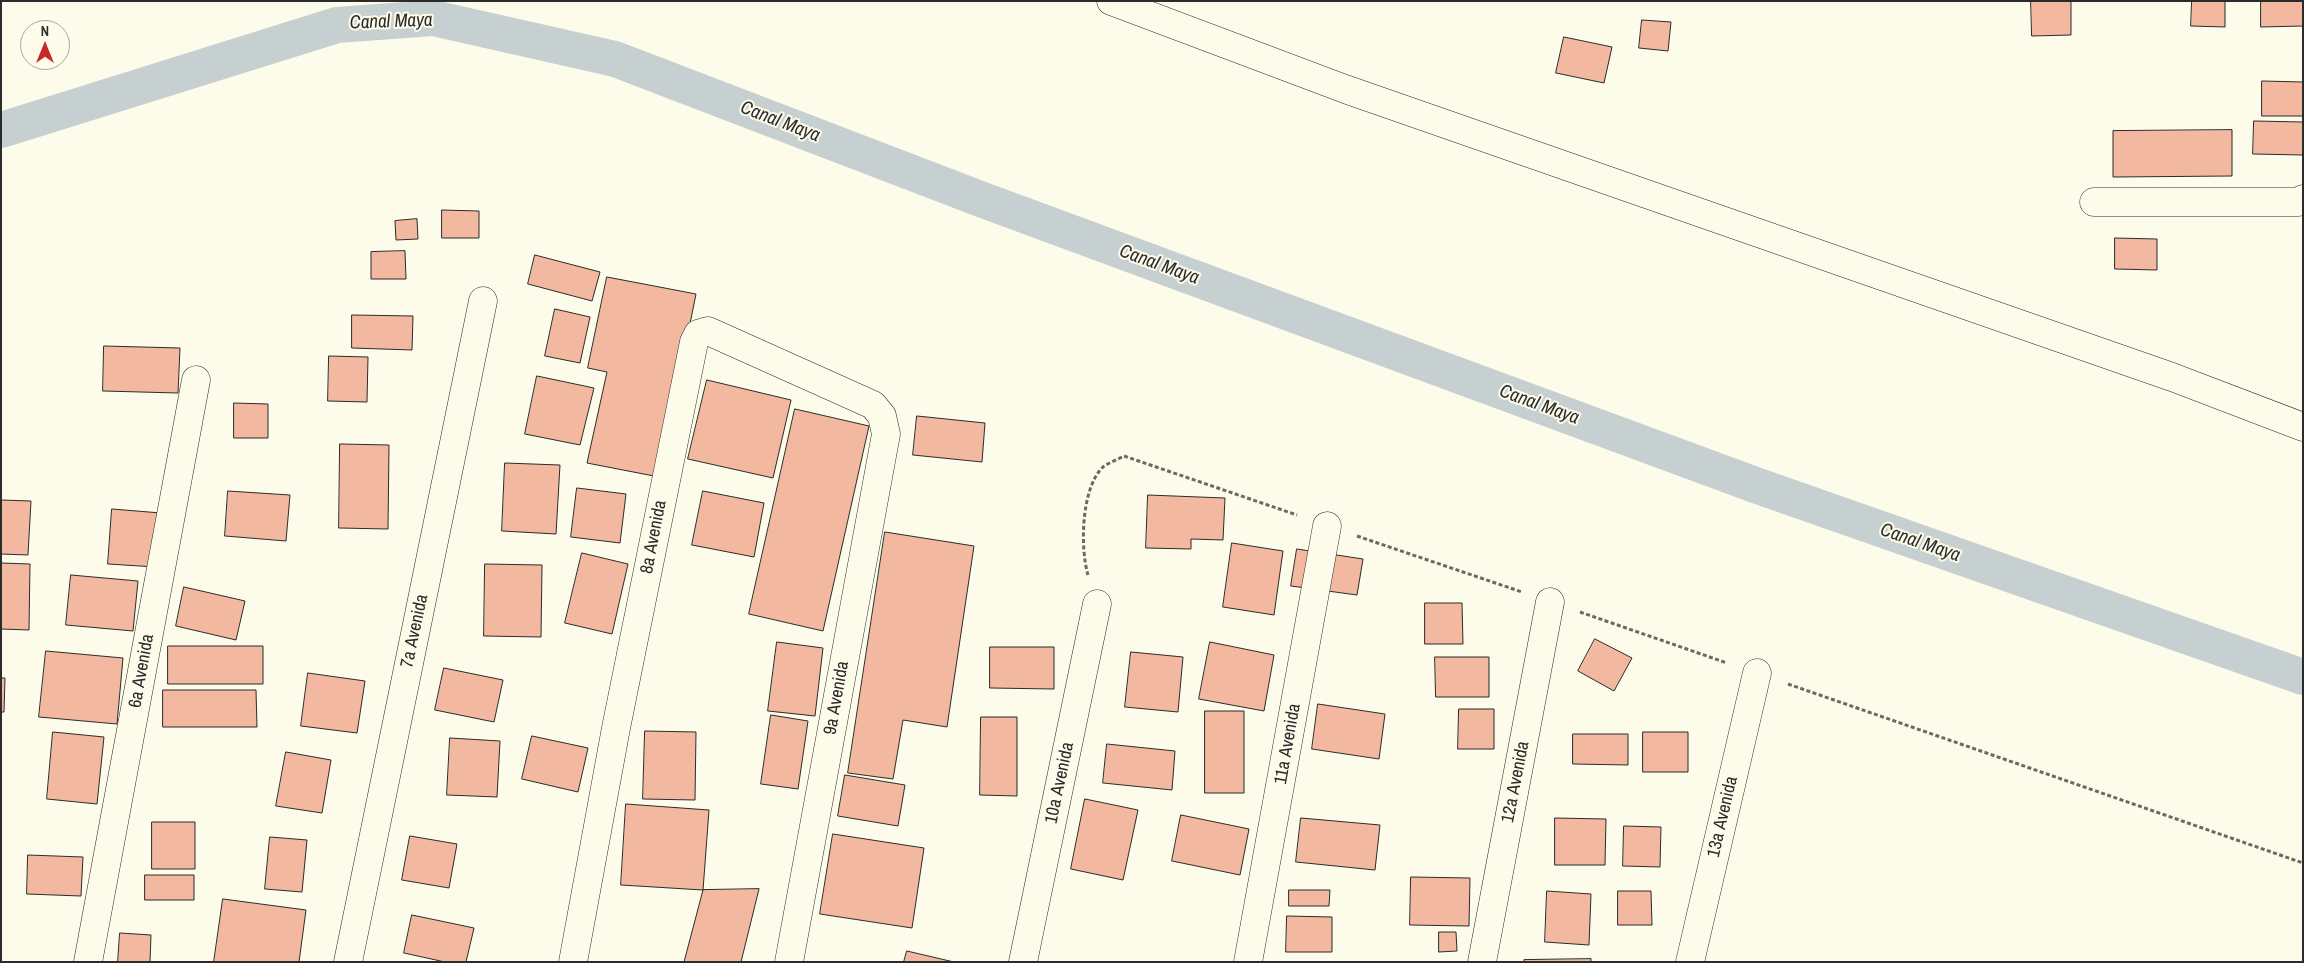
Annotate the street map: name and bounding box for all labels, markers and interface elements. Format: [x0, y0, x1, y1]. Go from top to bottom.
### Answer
water label: Canal Maya [349, 9, 433, 35]
north arrow [20, 20, 70, 70]
text: N [41, 22, 49, 40]
water label: Canal Maya [737, 96, 823, 148]
water label: Canal Maya [1116, 240, 1202, 290]
water label: Canal Maya [1496, 380, 1582, 430]
street label: 8a Avenida [636, 498, 672, 576]
water label: Canal Maya [1877, 519, 1963, 567]
street label: 7a Avenida [397, 592, 433, 670]
street label: 6a Avenida [125, 632, 159, 710]
street label: 9a Avenida [820, 659, 854, 737]
street label: 11a Avenida [1270, 702, 1306, 786]
street label: 12a Avenida [1498, 739, 1534, 825]
street label: 10a Avenida [1041, 740, 1079, 826]
street label: 13a Avenida [1703, 774, 1743, 860]

